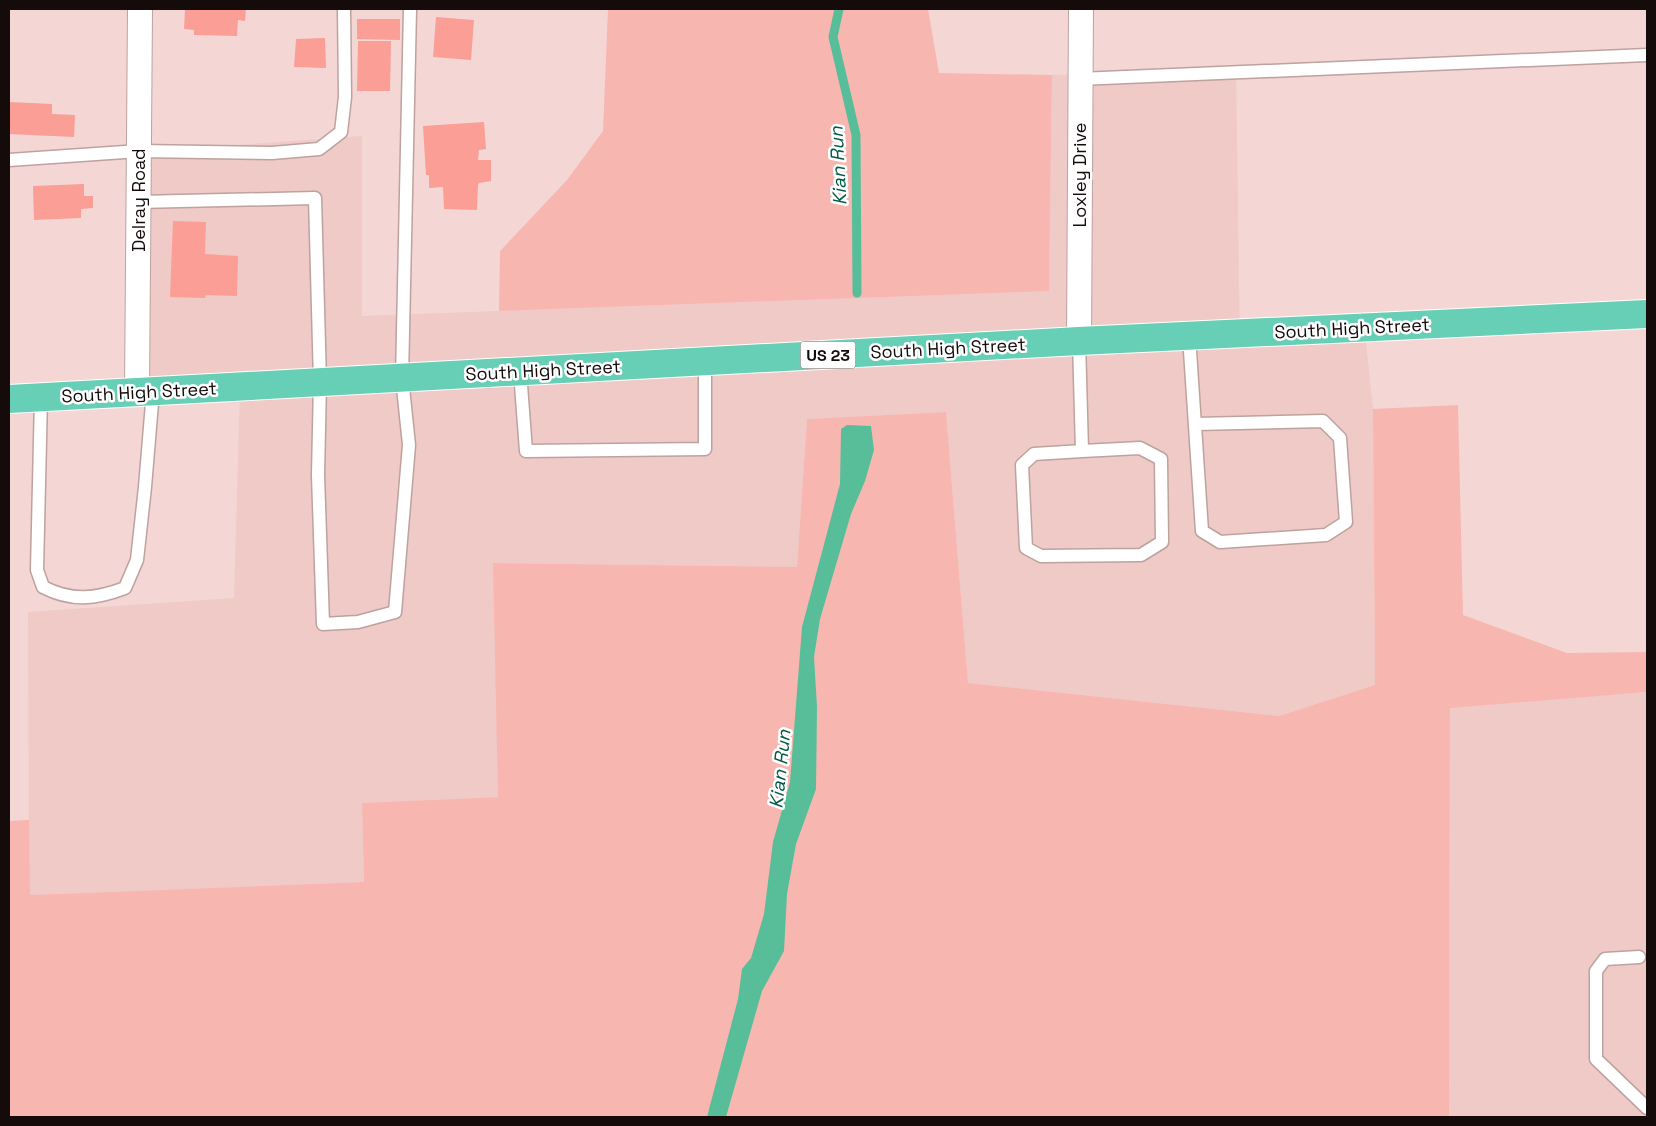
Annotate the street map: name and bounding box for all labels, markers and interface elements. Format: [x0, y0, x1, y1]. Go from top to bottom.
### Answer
street label: Loxley Drive [1068, 123, 1091, 227]
water label: Kian Run [823, 126, 853, 206]
street label: Delray Road [127, 148, 150, 252]
street label: South High Street [1274, 312, 1430, 344]
street label: South High Street [870, 332, 1026, 364]
road number: US 23 [800, 342, 856, 368]
street label: South High Street [465, 354, 621, 386]
street label: South High Street [61, 376, 217, 408]
water label: Kian Run [763, 728, 797, 810]

